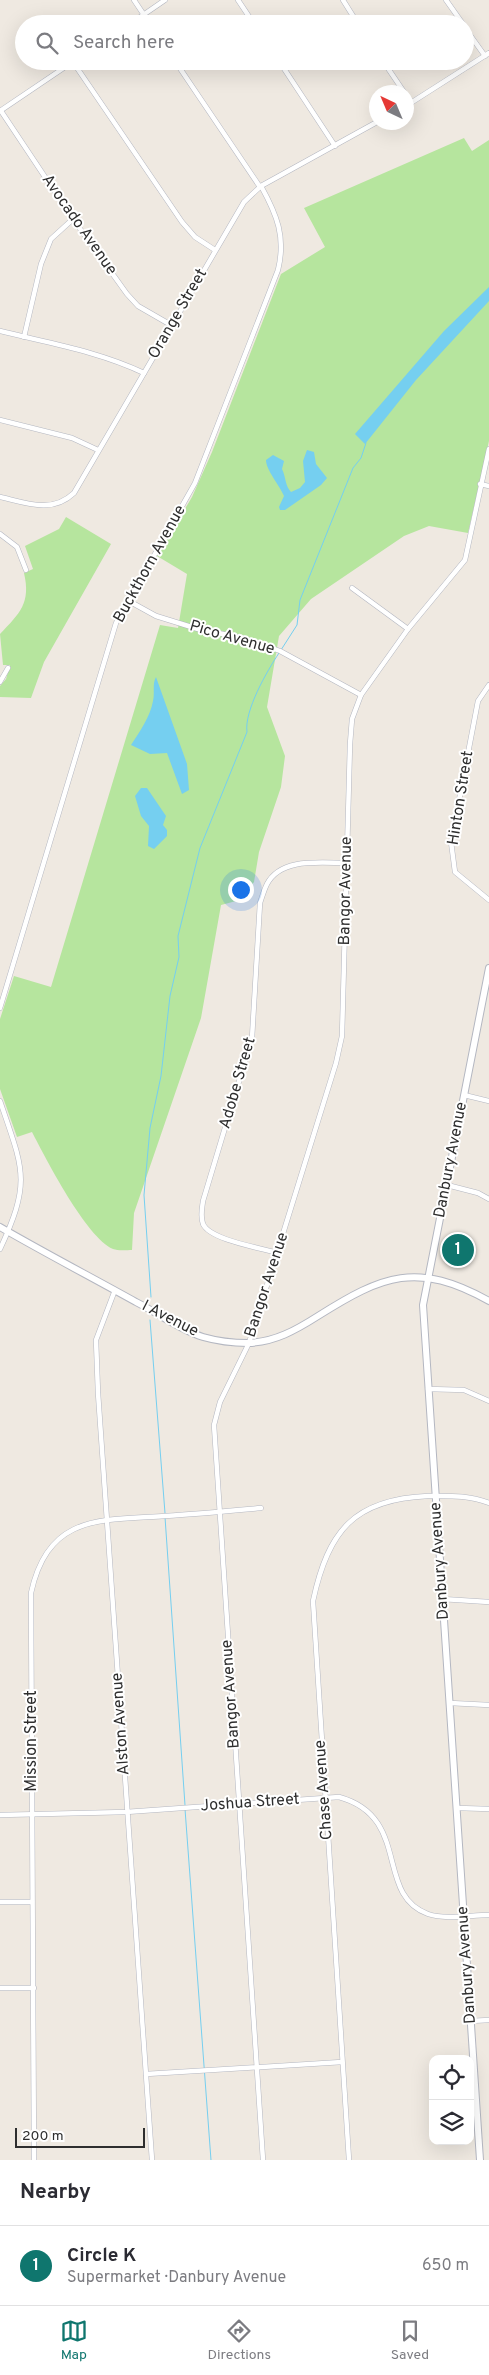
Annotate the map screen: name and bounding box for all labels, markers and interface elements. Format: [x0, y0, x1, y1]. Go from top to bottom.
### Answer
search box [15, 15, 474, 70]
icon: search [33, 29, 61, 57]
text: Search here [73, 31, 175, 55]
north arrow [369, 85, 414, 130]
street label: Avocado Avenue [37, 171, 121, 279]
street label: Orange Street [144, 265, 212, 363]
street label: Buckthorn Avenue [109, 502, 191, 626]
street label: Pico Avenue [187, 616, 277, 660]
street label: Hinton Street [444, 749, 478, 847]
street label: Bangor Avenue [335, 836, 357, 946]
your location [228, 877, 254, 903]
street label: Adobe Street [215, 1035, 261, 1131]
street label: Danbury Avenue [430, 1100, 472, 1220]
street label: Bangor Avenue [241, 1230, 293, 1340]
pin: 1 [442, 1231, 474, 1269]
street label: I Avenue [138, 1296, 202, 1342]
street label: Danbury Avenue [426, 1502, 454, 1620]
street label: Bangor Avenue [217, 1639, 245, 1749]
street label: Alston Avenue [107, 1672, 135, 1776]
street label: Mission Street [22, 1690, 42, 1792]
street label: Chase Avenue [311, 1739, 337, 1841]
street label: Joshua Street [200, 1790, 300, 1816]
street label: Danbury Avenue [453, 1906, 481, 2024]
map controls [429, 2055, 474, 2145]
button: locate [429, 2055, 474, 2100]
button: layers [429, 2100, 474, 2145]
scale bar [15, 2125, 145, 2148]
text: 200 m [22, 2128, 64, 2145]
text: Nearby [20, 2179, 91, 2206]
text: Circle K [67, 2244, 137, 2268]
text: 1 [33, 2256, 39, 2276]
text: 650 m [422, 2256, 469, 2276]
text: Supermarket · Danbury Avenue [67, 2268, 286, 2288]
tab: Map [60, 2317, 88, 2364]
tab: Directions [207, 2317, 271, 2364]
tab: Saved [391, 2317, 429, 2364]

